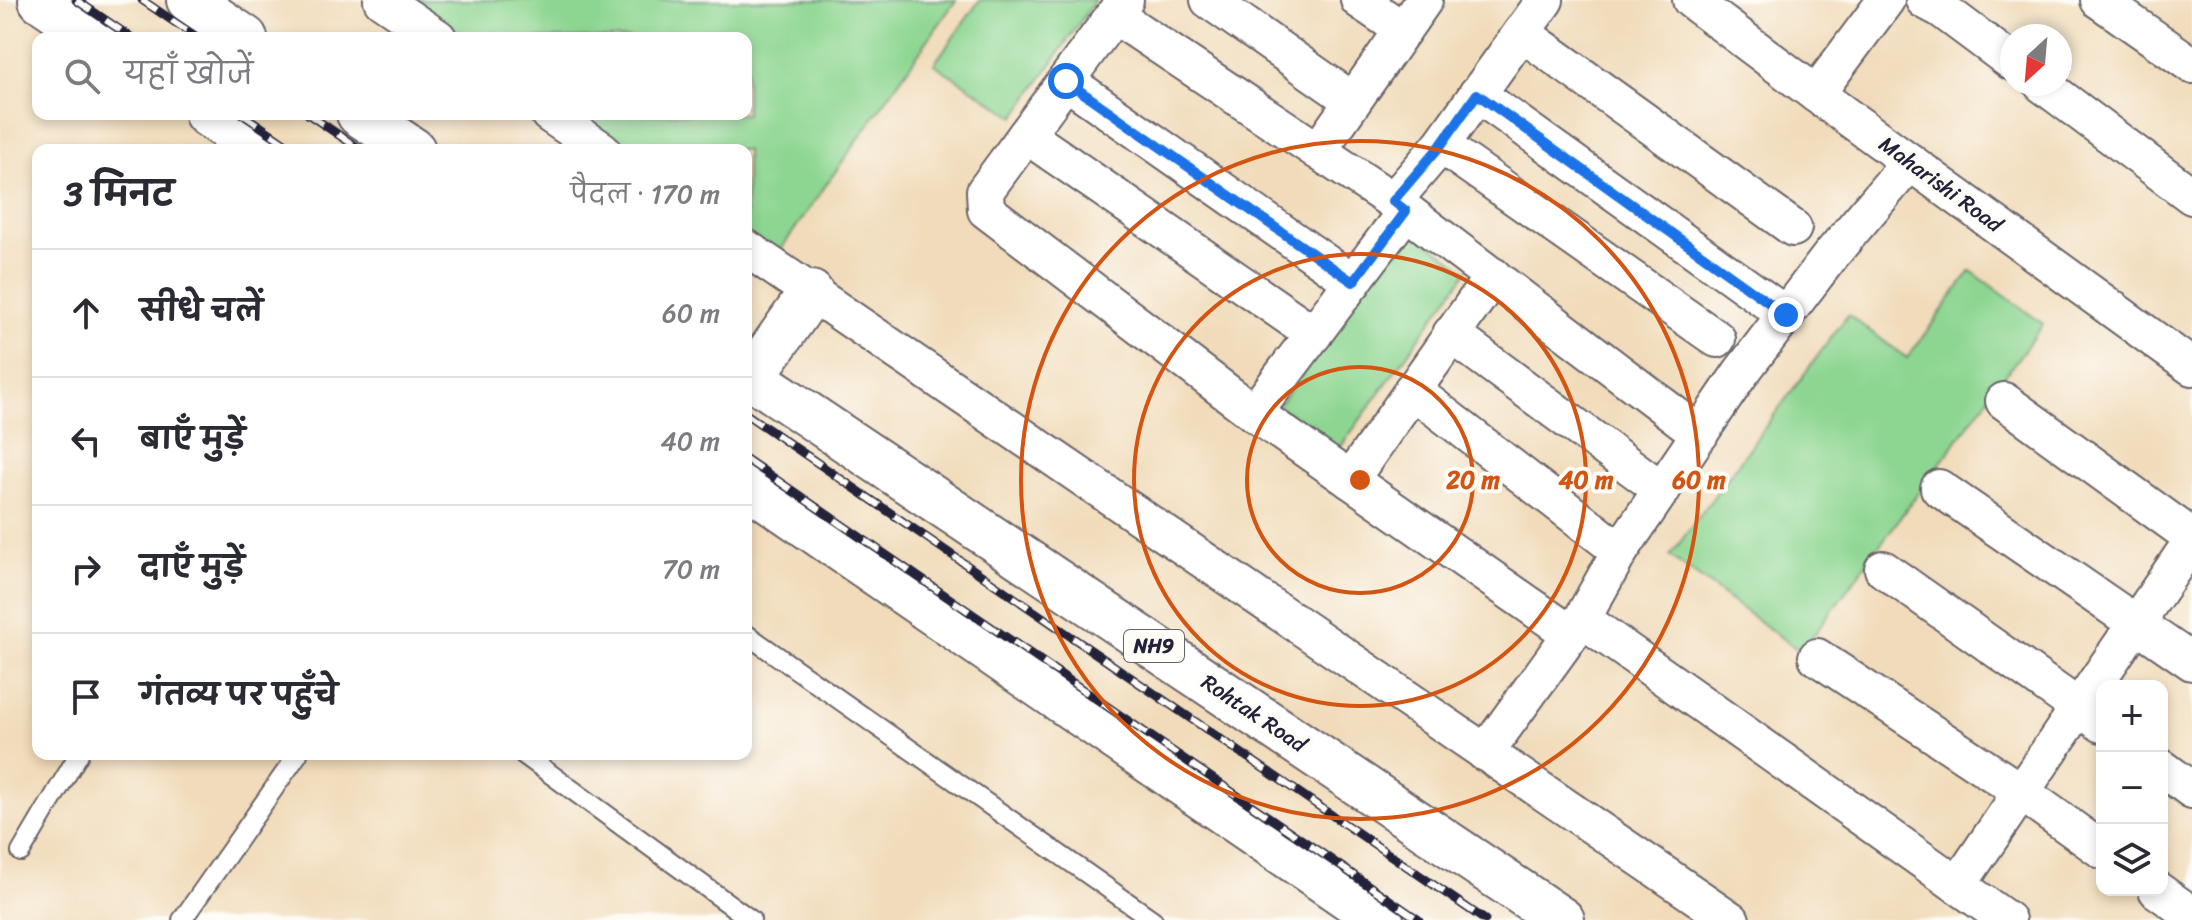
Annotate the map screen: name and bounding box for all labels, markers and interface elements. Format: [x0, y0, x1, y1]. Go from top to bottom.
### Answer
north arrow [2000, 24, 2072, 96]
search box [32, 32, 752, 120]
text: यहाँ खोजें [124, 47, 253, 101]
icon: search [60, 54, 104, 98]
route start [1048, 63, 1084, 99]
street label: Maharishi Road [1870, 125, 2013, 244]
text: 3 मिनट [64, 164, 174, 224]
text: पैदल · 170 m [570, 171, 720, 217]
text: सीधे चलें [140, 284, 263, 338]
text: 60 m [662, 290, 720, 336]
icon: ahead [64, 291, 108, 335]
route end [1768, 297, 1804, 333]
text: बाएँ मुड़ें [140, 412, 245, 466]
text: 40 m [661, 418, 720, 464]
icon: left [64, 419, 108, 463]
text: 20 m [1445, 459, 1500, 501]
text: 40 m [1559, 459, 1614, 501]
text: 60 m [1671, 459, 1726, 501]
centre of rings [1346, 466, 1374, 494]
text: दाएँ मुड़ें [140, 540, 245, 594]
text: 70 m [662, 546, 720, 592]
icon: right [64, 547, 108, 591]
road number: NH9 [1124, 630, 1184, 662]
street label: Rohtak Road [1193, 663, 1316, 764]
text: गंतव्य पर पहुँचे [140, 668, 338, 722]
icon: arrive [64, 675, 108, 719]
map controls [2096, 680, 2168, 896]
button: + [2096, 680, 2168, 752]
button: − [2096, 752, 2168, 824]
button: layers [2096, 824, 2168, 896]

